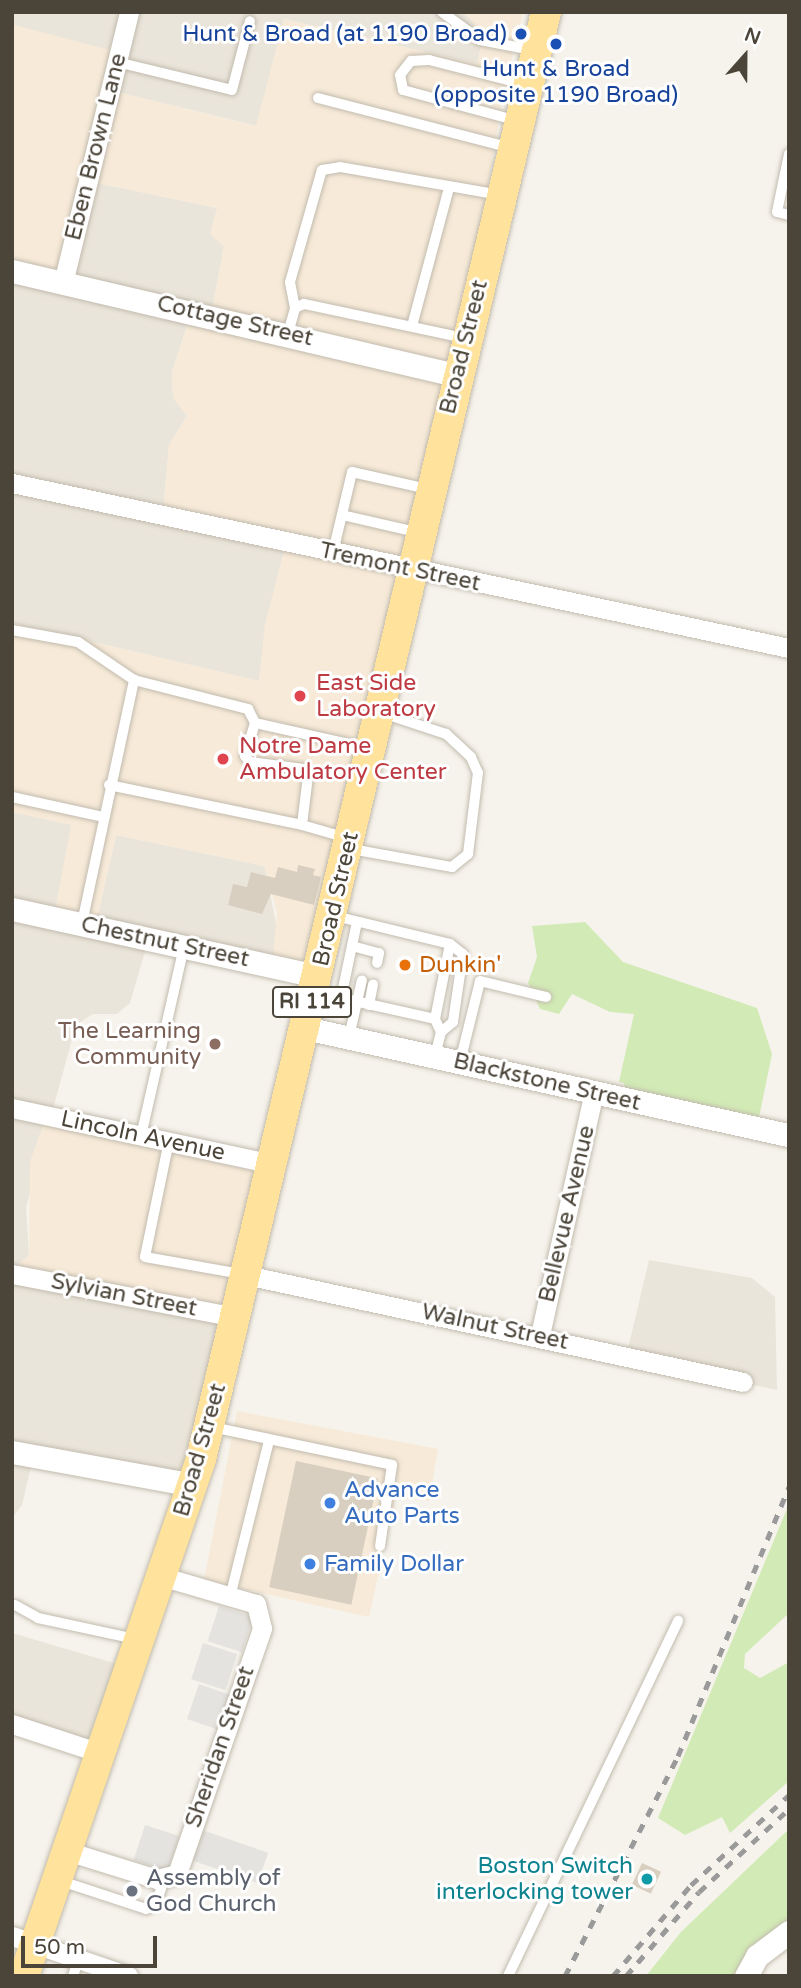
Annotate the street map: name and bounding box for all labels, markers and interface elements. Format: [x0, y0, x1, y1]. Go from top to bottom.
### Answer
place label: Hunt & Broad (at 1190 Broad) [182, 20, 507, 48]
north arrow [710, 21, 780, 91]
text: N [741, 23, 764, 49]
marker: Hunt & Broad (at 1190 Broad) [513, 26, 529, 42]
marker: Hunt & Broad (opposite 1190 Broad) [548, 36, 564, 52]
street label: Eben Brown Lane [59, 51, 133, 243]
place label: Hunt & Broad (opposite 1190 Broad) [434, 55, 678, 109]
street label: Broad Street [434, 277, 494, 417]
street label: Cottage Street [154, 290, 316, 352]
street label: Tremont Street [317, 537, 483, 597]
place label: East Side Laboratory [316, 669, 436, 723]
marker: East Side Laboratory [290, 686, 310, 706]
place label: Notre Dame Ambulatory Center [239, 732, 447, 786]
marker: Notre Dame Ambulatory Center [213, 749, 233, 769]
street label: Broad Street [307, 829, 365, 969]
street label: Chestnut Street [78, 911, 252, 973]
place label: Dunkin' [419, 951, 501, 979]
marker: Dunkin' [397, 957, 413, 973]
road number: RI 114 [272, 984, 352, 1020]
place label: The Learning Community [58, 1017, 201, 1071]
marker: The Learning Community [207, 1036, 223, 1052]
street label: Blackstone Street [451, 1047, 643, 1117]
street label: Lincoln Avenue [58, 1105, 228, 1167]
street label: Bellevue Avenue [533, 1123, 601, 1305]
street label: Sylvian Street [49, 1267, 199, 1323]
street label: Walnut Street [419, 1298, 571, 1356]
street label: Broad Street [168, 1380, 232, 1520]
place label: Advance Auto Parts [344, 1476, 460, 1530]
marker: Advance Auto Parts [322, 1495, 338, 1511]
place label: Family Dollar [324, 1550, 464, 1578]
marker: Family Dollar [302, 1556, 318, 1572]
street label: Sheridan Street [179, 1663, 261, 1831]
place label: Boston Switch interlocking tower [436, 1852, 633, 1906]
place label: Assembly of God Church [146, 1864, 281, 1918]
marker: Boston Switch interlocking tower [639, 1871, 655, 1887]
marker: Assembly of God Church [124, 1883, 140, 1899]
scale bar [24, 1922, 161, 1966]
text: 50 m [34, 1935, 85, 1960]

